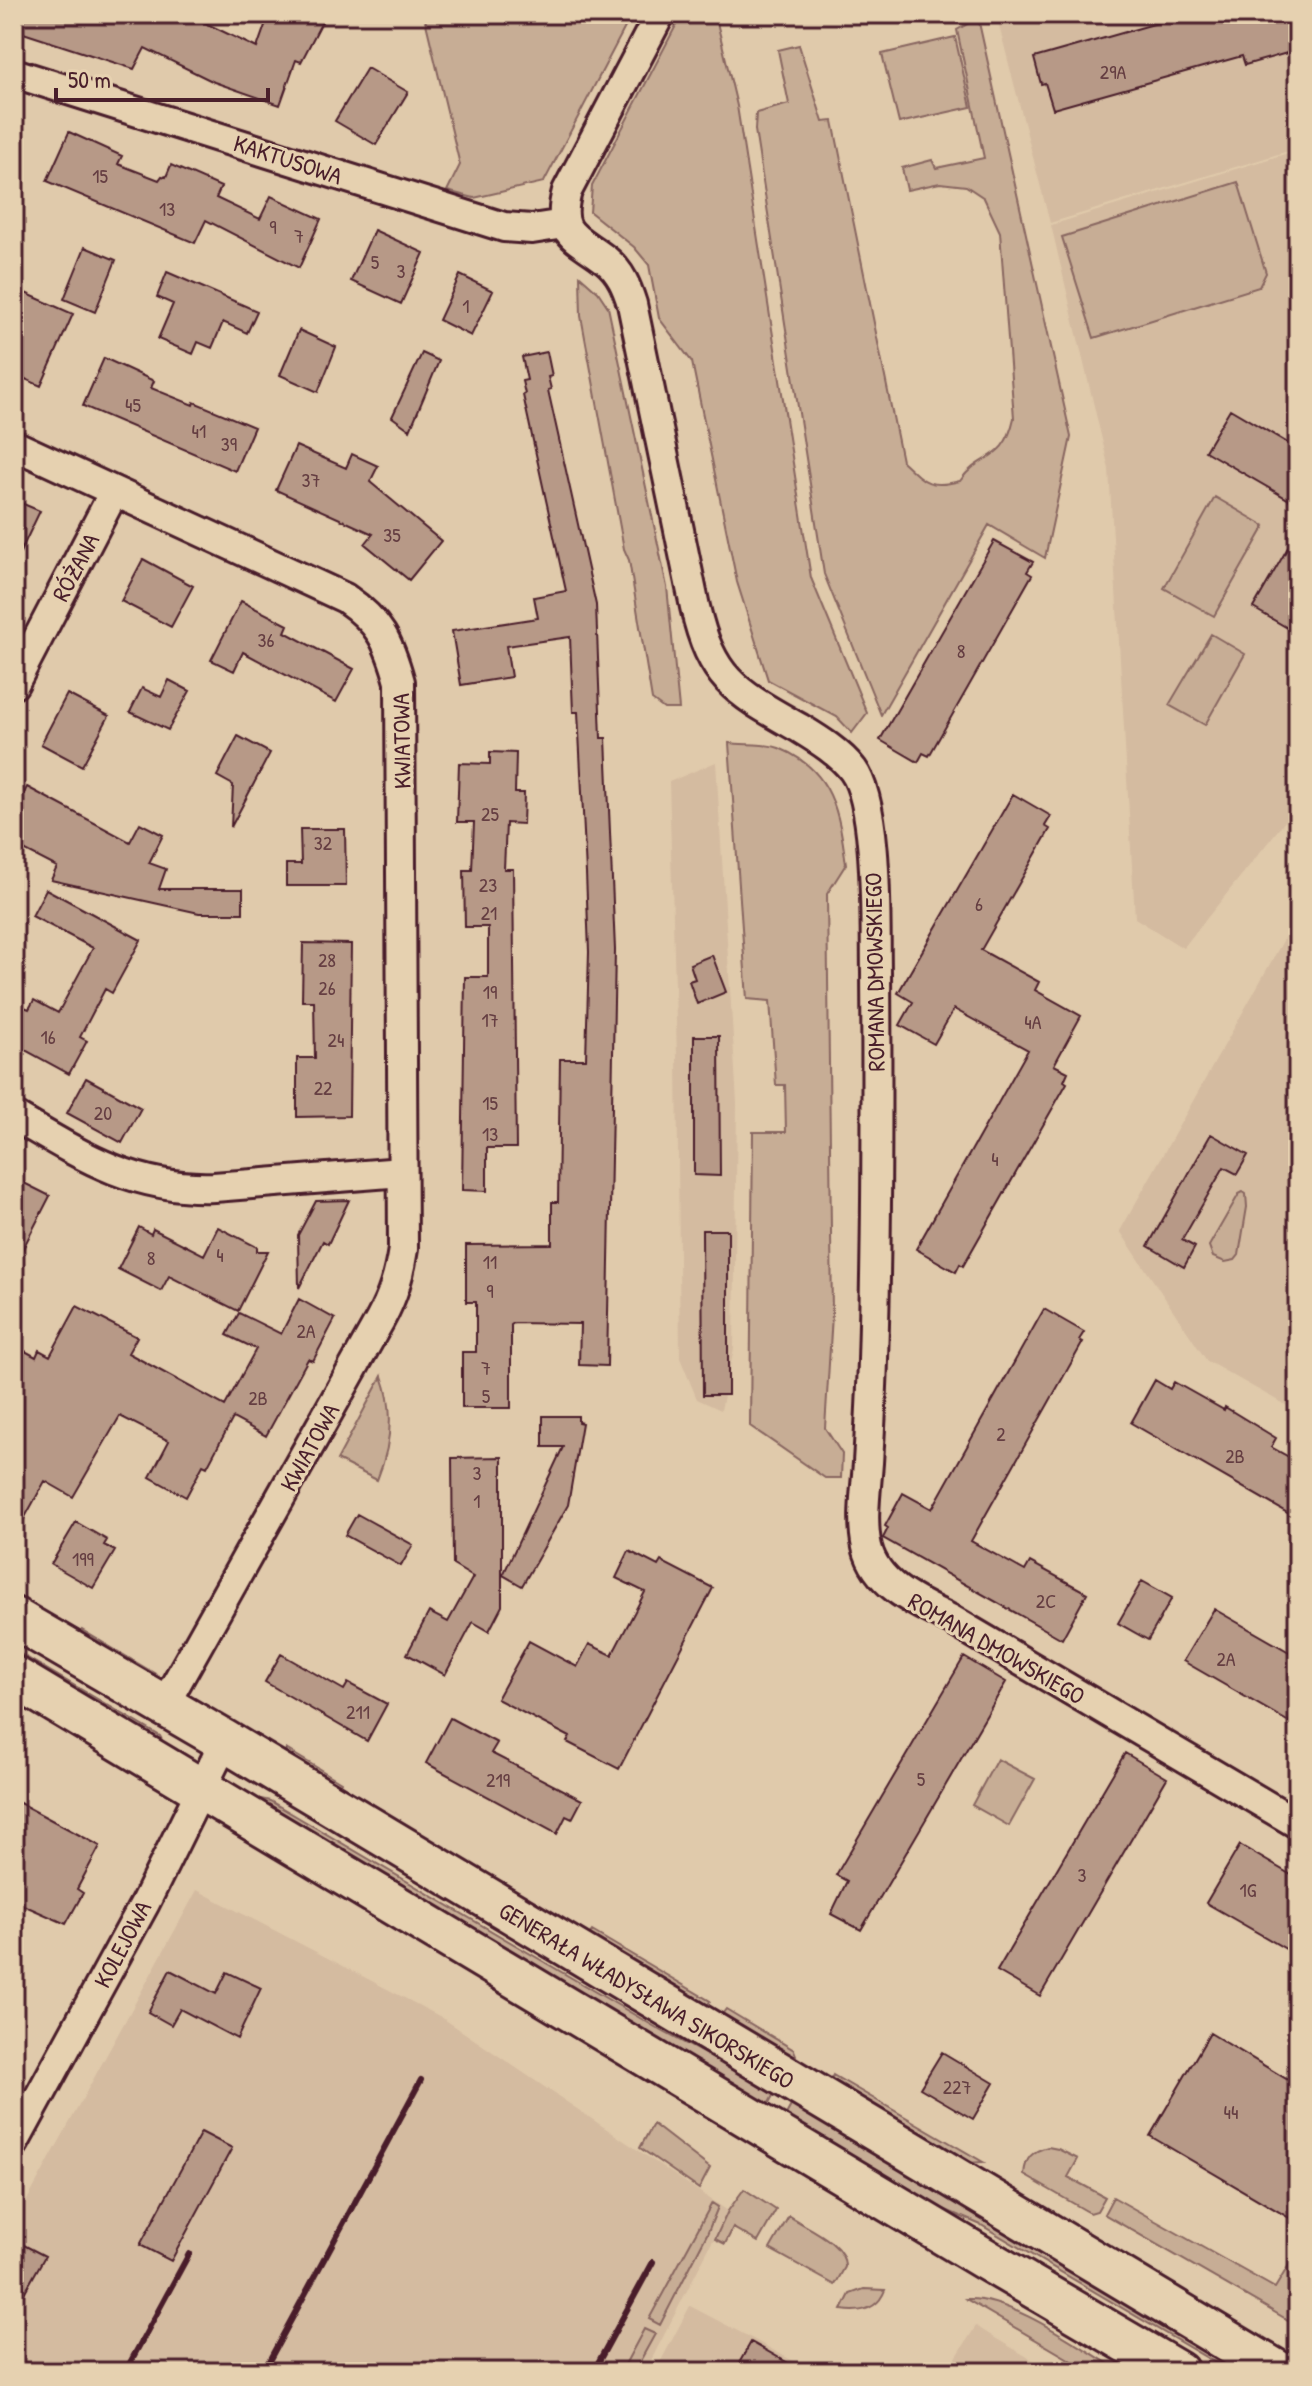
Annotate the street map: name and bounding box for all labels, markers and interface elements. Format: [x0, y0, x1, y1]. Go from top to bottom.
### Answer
scale bar [56, 52, 268, 102]
house number: 29A [1100, 58, 1126, 85]
text: 50 m [68, 63, 111, 95]
street label: KAKTUSOWA [230, 126, 347, 192]
house number: 15 [92, 162, 108, 189]
house number: 13 [159, 195, 175, 222]
house number: 9 [269, 213, 277, 240]
house number: 7 [294, 222, 304, 249]
house number: 5 [371, 248, 380, 275]
house number: 3 [397, 257, 406, 284]
house number: 1 [462, 292, 470, 319]
house number: 45 [125, 391, 142, 418]
house number: 41 [192, 417, 206, 444]
house number: 39 [221, 430, 237, 457]
house number: 37 [302, 466, 321, 493]
house number: 35 [383, 521, 401, 548]
street label: RÓŻANA [44, 527, 106, 607]
house number: 36 [258, 626, 274, 653]
house number: 8 [957, 637, 965, 664]
street label: KWIATOWA [384, 693, 418, 789]
house number: 25 [481, 800, 499, 827]
house number: 32 [314, 829, 333, 856]
house number: 23 [479, 871, 497, 898]
street label: ROMANA DMOWSKIEGO [856, 872, 892, 1072]
house number: 6 [975, 890, 983, 917]
house number: 21 [481, 899, 497, 926]
house number: 28 [318, 946, 336, 973]
house number: 26 [318, 974, 336, 1001]
house number: 19 [483, 978, 497, 1005]
house number: 17 [481, 1006, 499, 1033]
house number: 4A [1024, 1008, 1042, 1035]
house number: 16 [40, 1023, 56, 1050]
house number: 24 [328, 1026, 344, 1053]
house number: 22 [314, 1074, 333, 1101]
house number: 15 [482, 1089, 498, 1116]
house number: 20 [94, 1099, 112, 1126]
house number: 13 [482, 1120, 498, 1147]
house number: 4 [991, 1145, 999, 1172]
house number: 4 [216, 1241, 224, 1268]
house number: 8 [147, 1244, 155, 1271]
house number: 11 [483, 1248, 497, 1275]
house number: 9 [486, 1277, 494, 1304]
house number: 2A [296, 1317, 316, 1344]
house number: 7 [481, 1354, 491, 1381]
house number: 5 [482, 1382, 491, 1409]
house number: 2B [248, 1384, 268, 1411]
street label: KWIATOWA [272, 1397, 346, 1497]
house number: 2 [996, 1420, 1006, 1447]
house number: 2B [1225, 1442, 1245, 1469]
house number: 3 [473, 1459, 482, 1486]
house number: 1 [473, 1487, 481, 1514]
house number: 199 [72, 1545, 94, 1572]
street label: ROMANA DMOWSKIEGO [903, 1584, 1091, 1712]
house number: 2C [1036, 1587, 1056, 1614]
house number: 2A [1216, 1645, 1236, 1672]
house number: 211 [346, 1698, 370, 1725]
house number: 5 [917, 1765, 926, 1792]
house number: 219 [486, 1766, 510, 1793]
house number: 3 [1078, 1861, 1087, 1888]
house number: 1G [1240, 1876, 1257, 1903]
street label: GENERAŁA WŁADYSŁAWA SIKORSKIEGO [493, 1894, 801, 2096]
street label: KOLEJOWA [86, 1895, 158, 1993]
house number: 227 [943, 2073, 971, 2100]
house number: 44 [1224, 2098, 1239, 2125]

